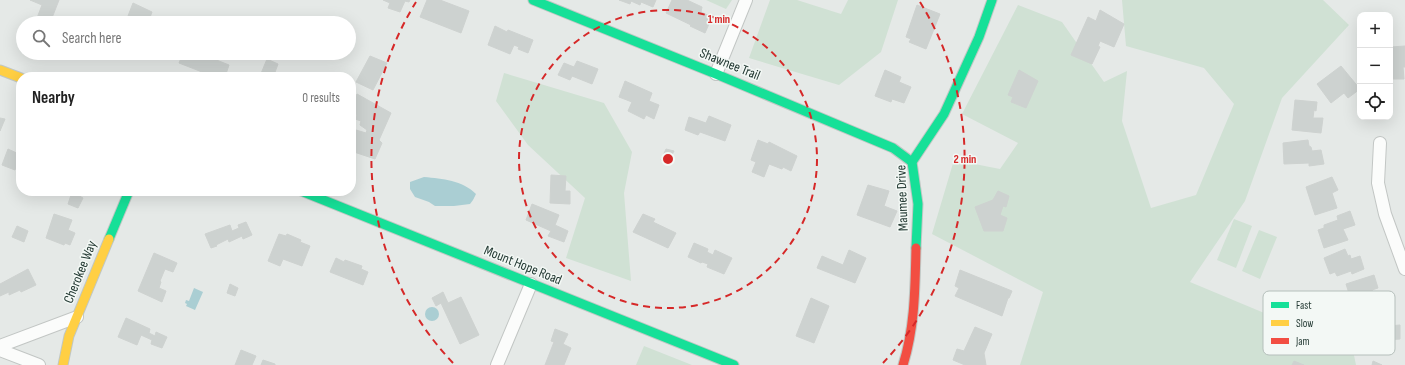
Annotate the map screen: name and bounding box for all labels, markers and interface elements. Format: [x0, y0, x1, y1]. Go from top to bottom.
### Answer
text: 1 min [708, 12, 730, 27]
map controls [1357, 12, 1393, 120]
button: + [1357, 12, 1393, 48]
search box [16, 16, 356, 60]
icon: search [30, 27, 52, 49]
text: Search here [62, 29, 122, 48]
street label: Shawnee Trail [697, 44, 763, 84]
button: − [1357, 48, 1393, 84]
button: locate [1357, 84, 1393, 120]
text: Nearby [32, 88, 75, 108]
text: 0 results [302, 90, 340, 106]
centre of rings [661, 152, 675, 166]
text: 2 min [954, 152, 976, 167]
street label: Maumee Drive [892, 164, 912, 232]
street label: Cherokee Way [60, 238, 100, 306]
street label: Mount Hope Road [482, 242, 565, 288]
legend [1263, 291, 1395, 355]
text: Fast [1296, 299, 1312, 312]
text: Slow [1296, 317, 1313, 330]
text: Jam [1295, 335, 1310, 348]

